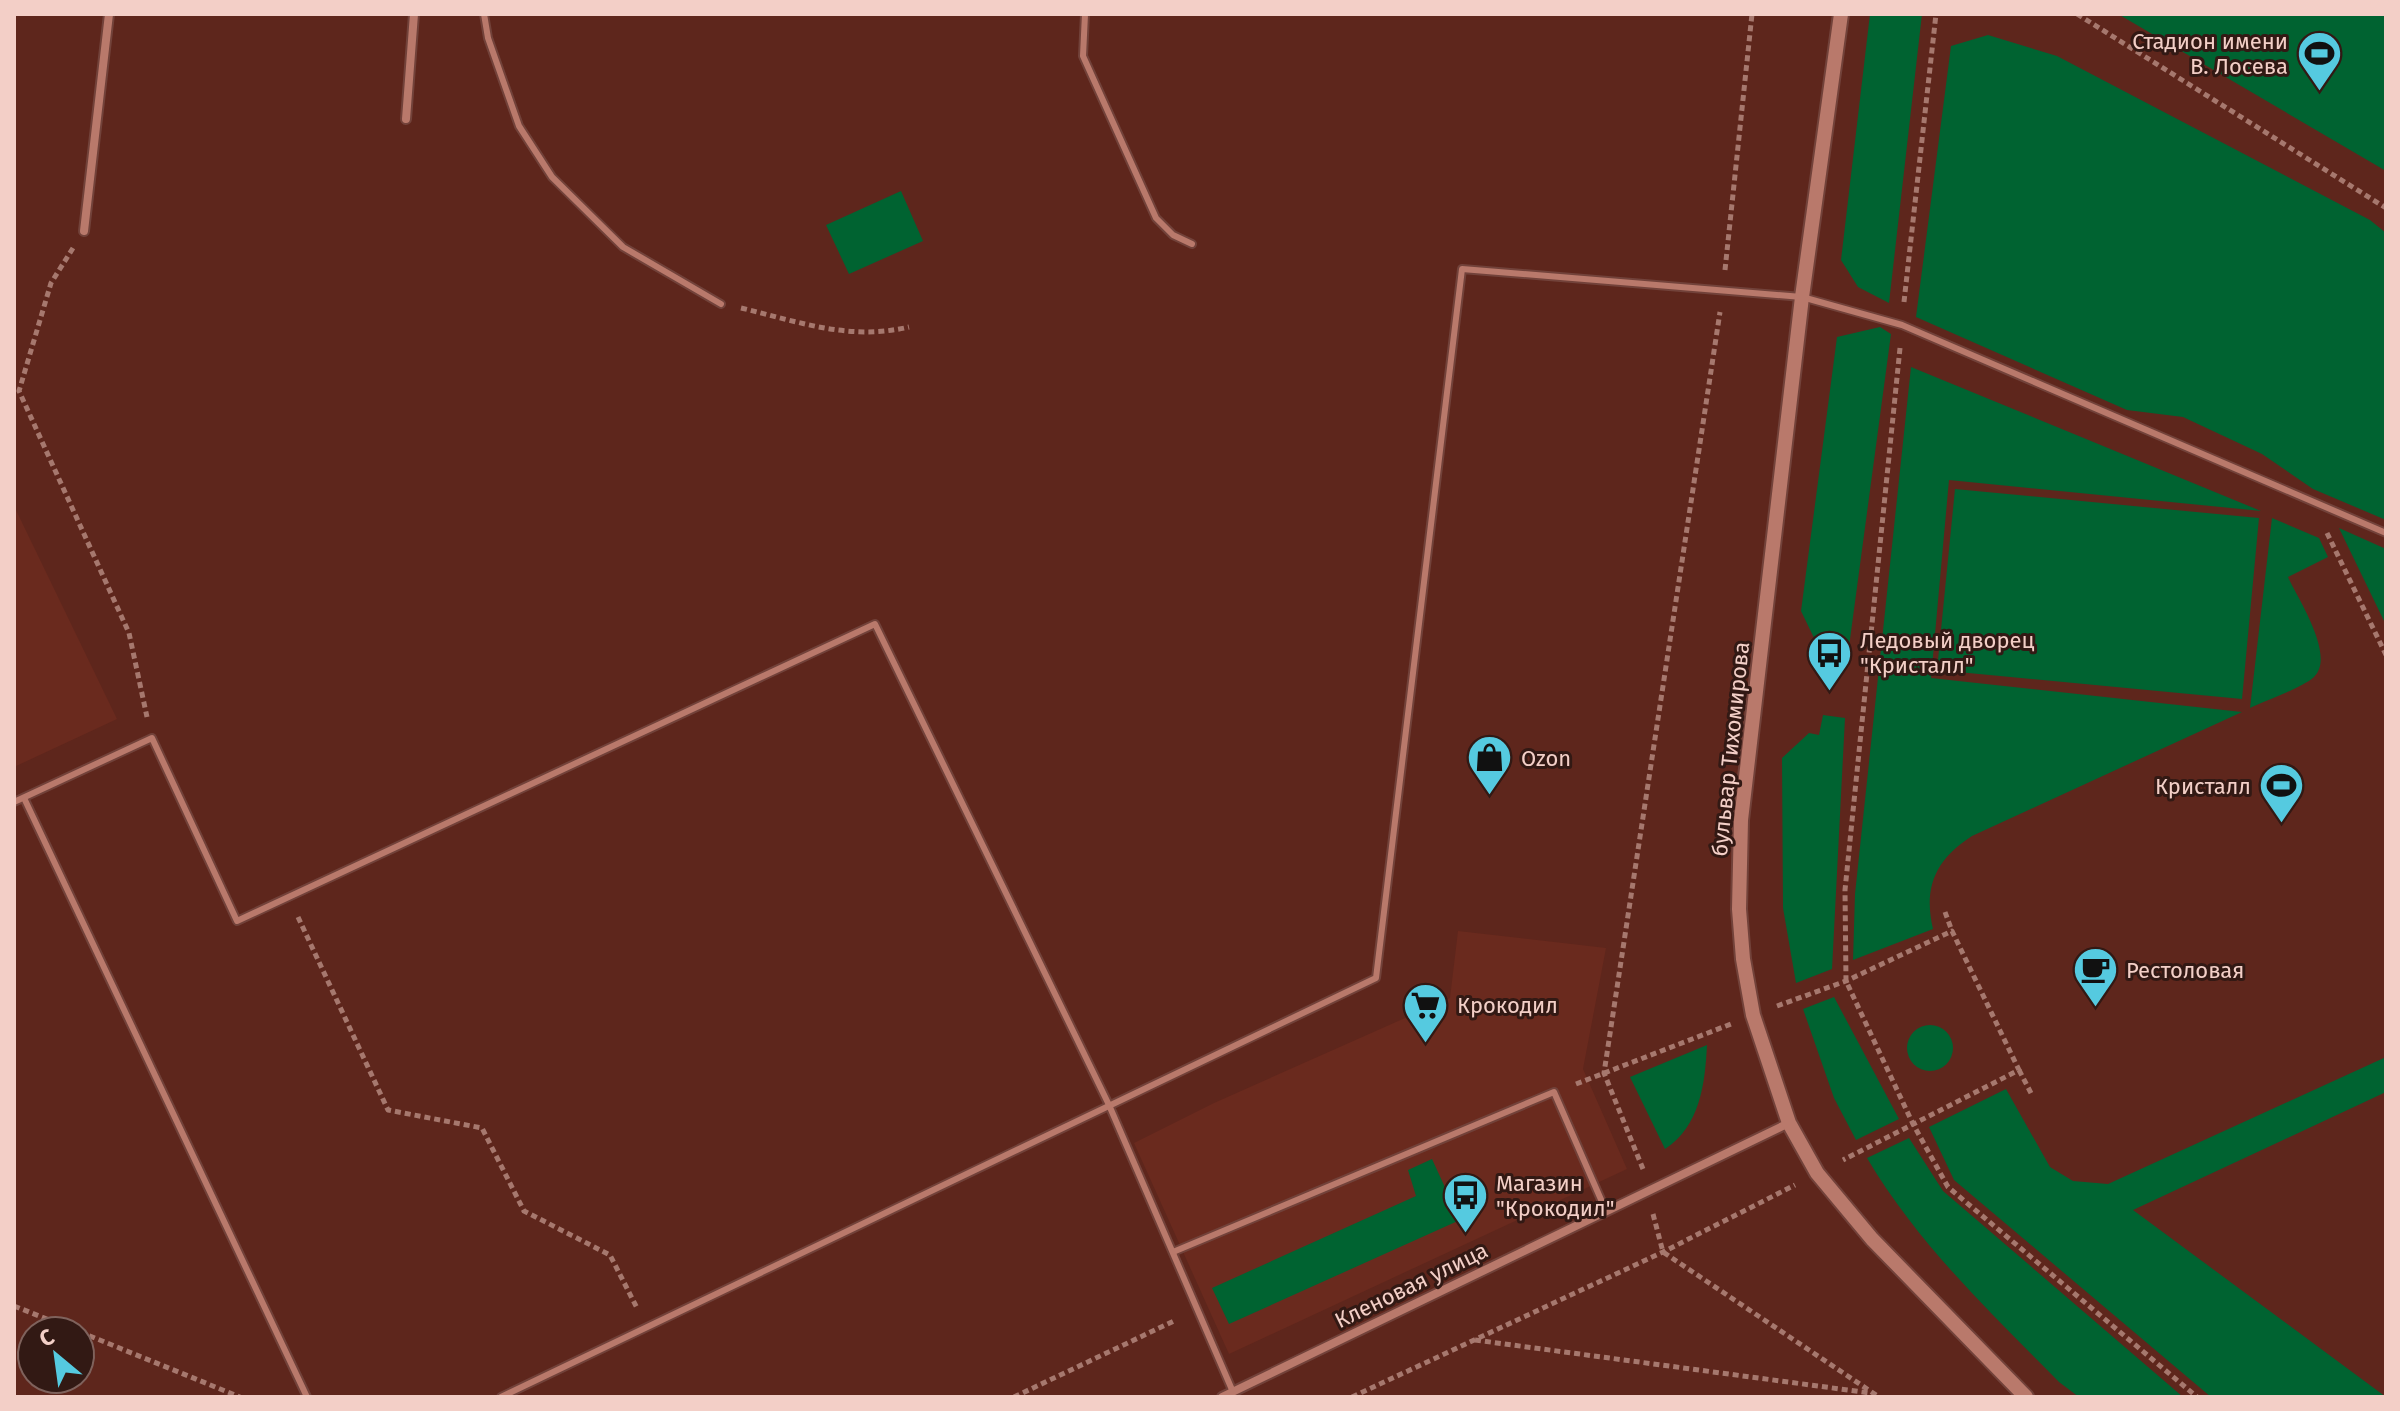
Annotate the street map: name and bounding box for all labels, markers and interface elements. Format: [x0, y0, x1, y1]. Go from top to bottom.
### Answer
place label: Стадион имени В. Лосева [2132, 28, 2288, 80]
sports icon: Стадион имени В. Лосева [2295, 30, 2343, 93]
place label: Ледовый дворец "Кристалл" [1860, 627, 2034, 679]
bus stop icon: Ледовый дворец "Кристалл" [1805, 629, 1853, 692]
street label: бульвар Тихомирова [1706, 640, 1755, 858]
shop icon: Ozon [1466, 734, 1514, 797]
place label: Ozon [1521, 745, 1571, 772]
sports icon: Кристалл [2258, 762, 2306, 825]
place label: Кристалл [2155, 773, 2251, 800]
cafe icon: Рестоловая [2071, 946, 2119, 1009]
place label: Рестоловая [2126, 957, 2244, 984]
supermarket icon: Крокодил [1402, 981, 1450, 1044]
place label: Крокодил [1457, 992, 1558, 1019]
place label: Магазин "Крокодил" [1496, 1170, 1614, 1222]
bus stop icon: Магазин "Крокодил" [1441, 1172, 1489, 1235]
street label: Кленовая улица [1330, 1237, 1492, 1334]
north arrow [16, 1315, 96, 1395]
text: С [34, 1323, 59, 1353]

